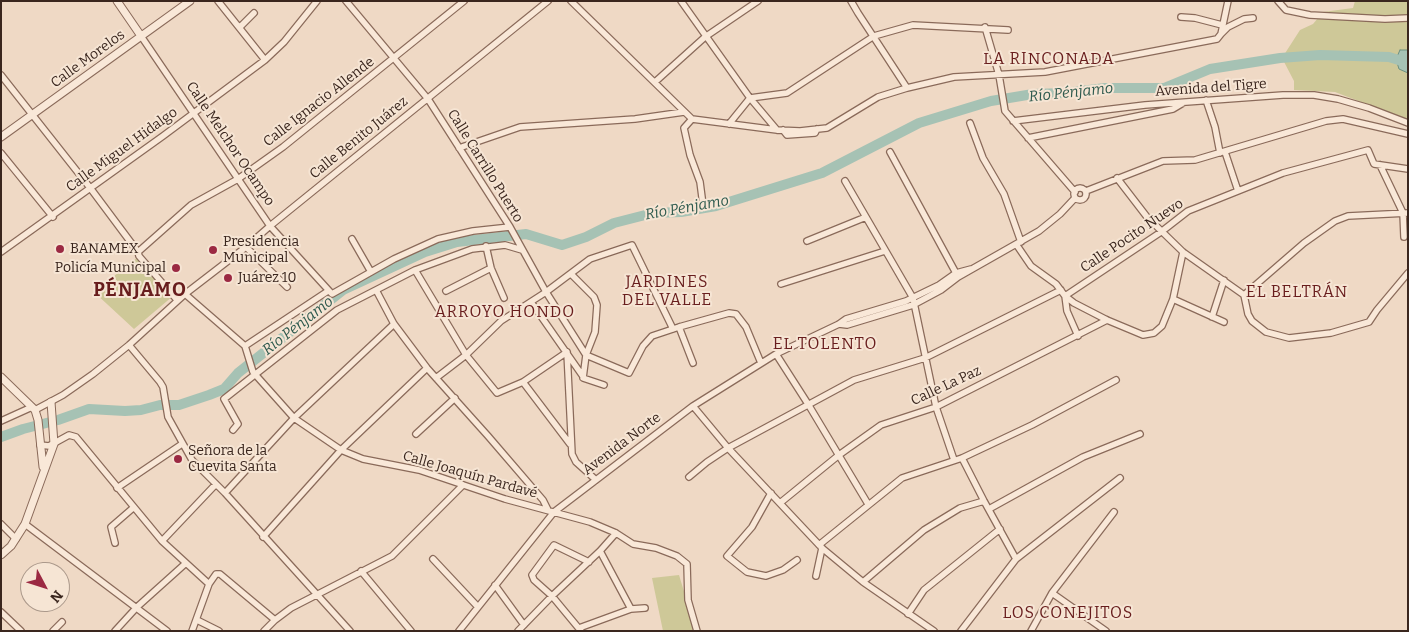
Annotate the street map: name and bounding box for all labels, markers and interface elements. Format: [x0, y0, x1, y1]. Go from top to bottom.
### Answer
street label: Calle Morelos [48, 26, 128, 92]
district label: LA RINCONADA [982, 50, 1116, 70]
street label: Calle Ignacio Allende [260, 53, 378, 151]
street label: Avenida del Tigre [1155, 76, 1267, 100]
street label: Calle Melchor Ocampo [182, 79, 278, 209]
water label: Río Pénjamo [1028, 80, 1114, 106]
street label: Calle Benito Juárez [307, 93, 411, 183]
street label: Calle Miguel Hidalgo [63, 104, 181, 196]
street label: Calle Carrillo Puerto [443, 106, 527, 226]
water label: Río Pénjamo [644, 192, 730, 224]
street label: Calle Pocito Nuevo [1077, 195, 1187, 277]
place label: Presidencia Municipal [223, 234, 299, 266]
place label: BANAMEX [70, 241, 138, 257]
marker: BANAMEX [54, 243, 66, 255]
marker: Presidencia Municipal [207, 244, 219, 256]
place label: Policía Municipal [55, 260, 166, 276]
marker: Policía Municipal [170, 262, 182, 274]
place label: Juárez 10 [238, 270, 297, 286]
marker: Juárez 10 [222, 272, 234, 284]
district label: JARDINES DEL VALLE [621, 273, 713, 311]
district label: PÉNJAMO [92, 280, 188, 302]
district label: EL BELTRÁN [1245, 283, 1349, 303]
water label: Río Pénjamo [259, 293, 337, 359]
district label: ARROYO HONDO [433, 303, 577, 323]
district label: EL TOLENTO [771, 335, 879, 355]
street label: Calle La Paz [908, 362, 984, 410]
street label: Avenida Norte [580, 409, 664, 479]
place label: Señora de la Cuevita Santa [188, 443, 277, 476]
street label: Calle Joaquín Pardavé [401, 448, 539, 502]
marker: Señora de la Cuevita Santa [172, 453, 184, 465]
north arrow [20, 562, 70, 612]
text: N [46, 587, 66, 606]
district label: LOS CONEJITOS [1001, 604, 1135, 624]

